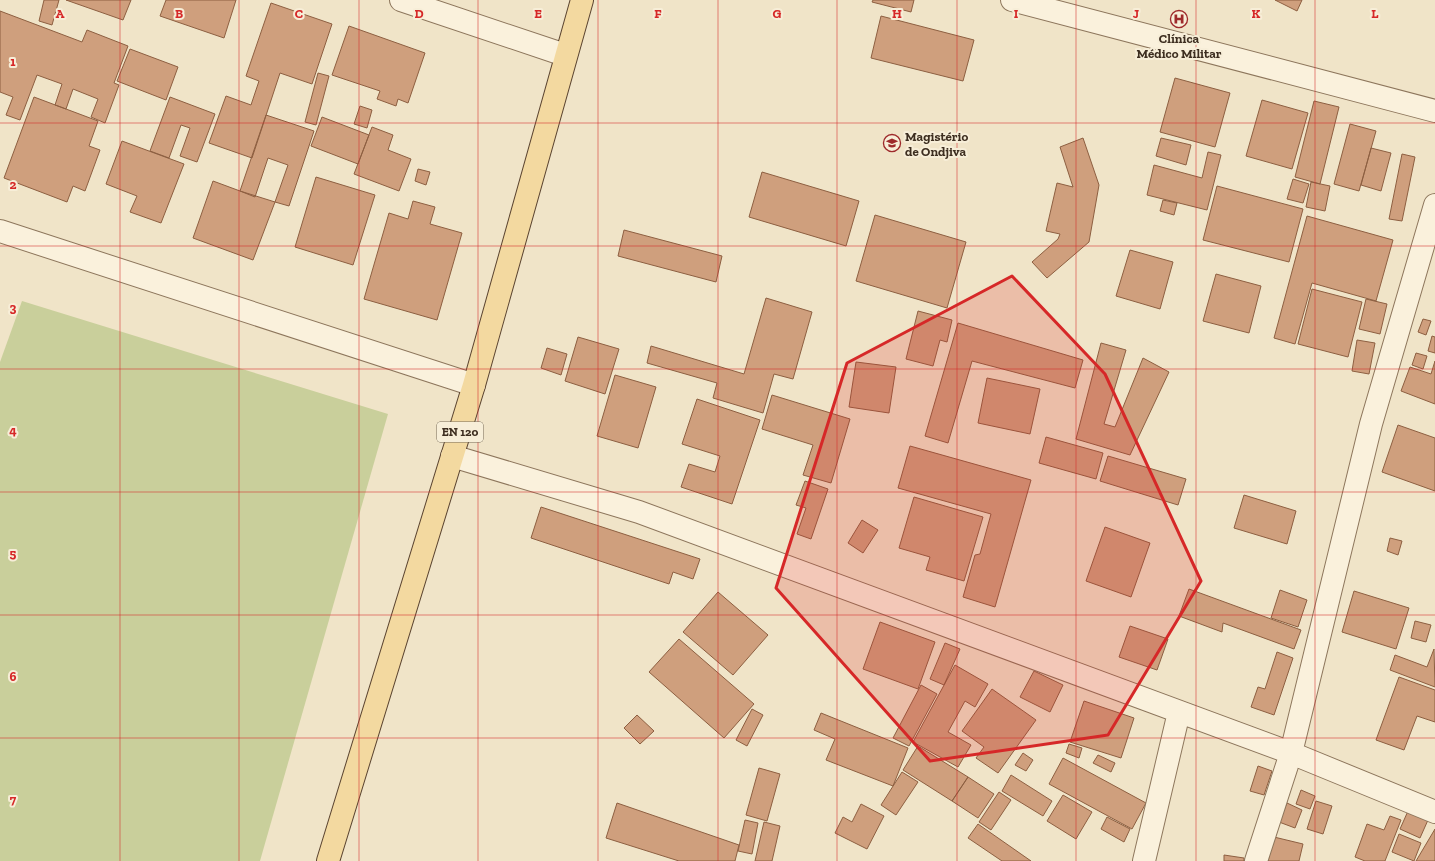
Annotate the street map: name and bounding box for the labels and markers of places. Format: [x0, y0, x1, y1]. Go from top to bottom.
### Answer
hospital icon: Clínica Médico Militar [1169, 9, 1189, 29]
place label: Clínica Médico Militar [1137, 31, 1222, 61]
place label: Magistério de Ondjiva [905, 129, 968, 160]
school or university icon: Magistério de Ondjiva [882, 133, 902, 153]

